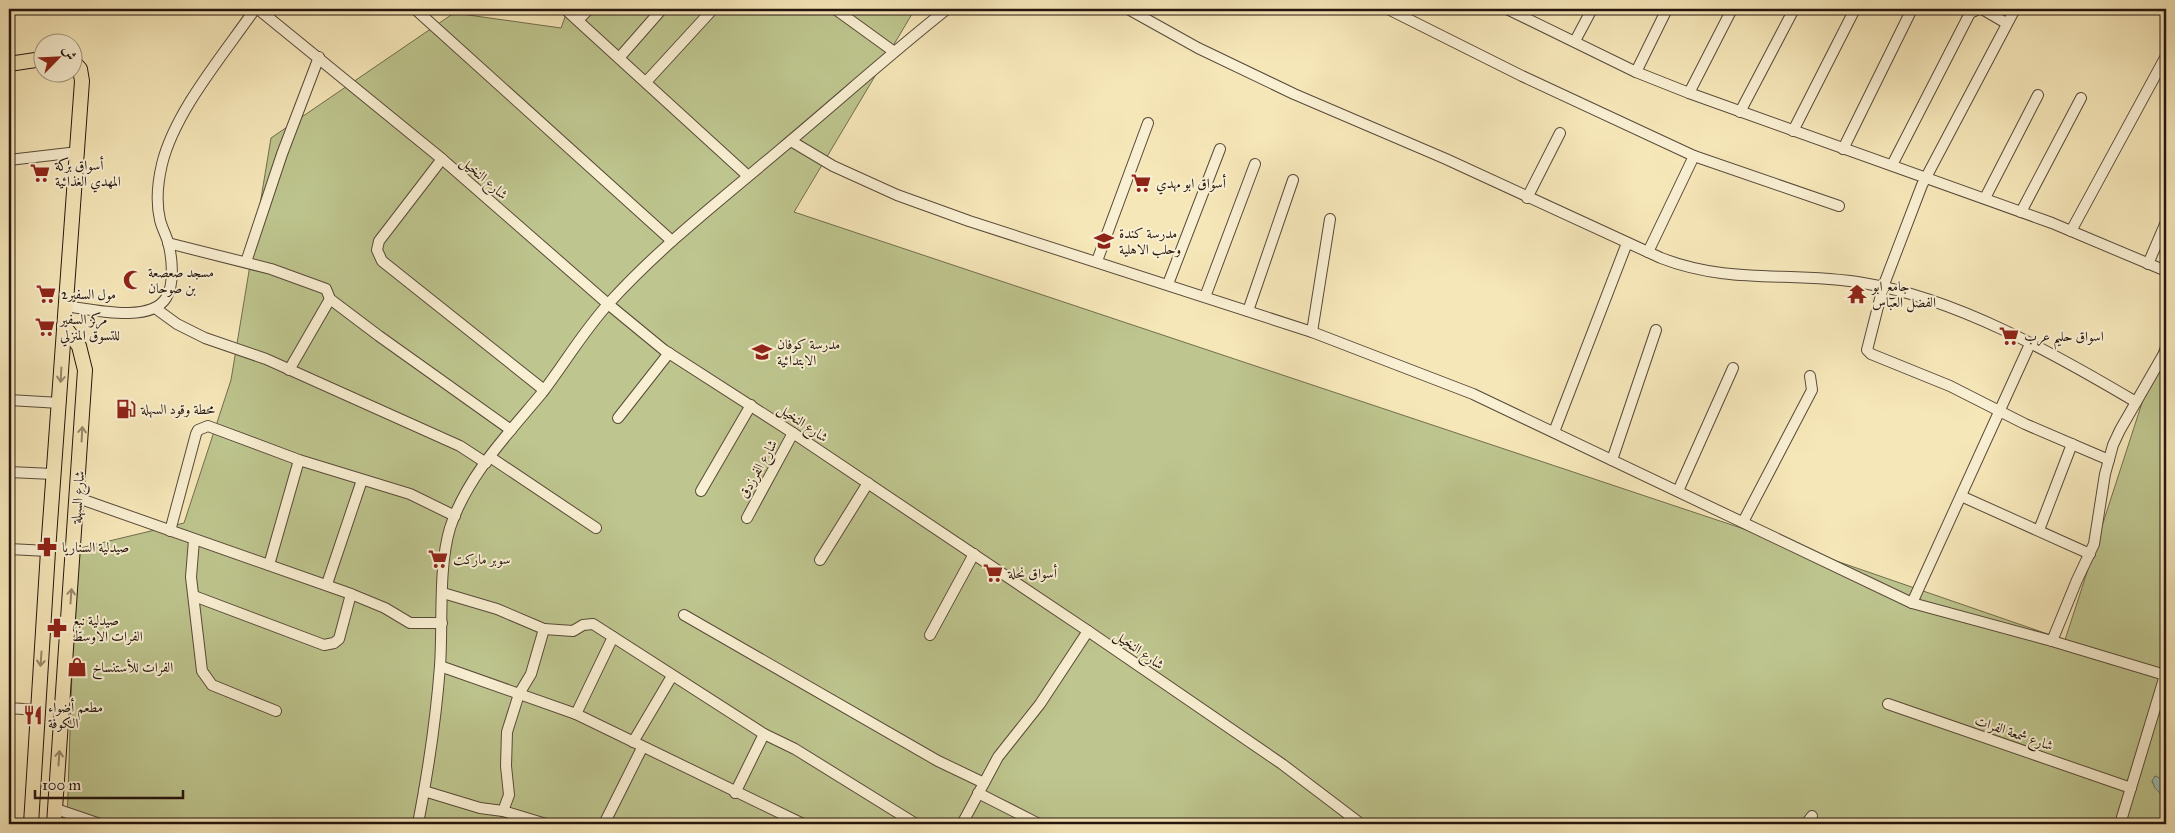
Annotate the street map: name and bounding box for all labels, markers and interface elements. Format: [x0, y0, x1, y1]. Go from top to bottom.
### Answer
north arrow [32, 32, 82, 82]
text: ش [59, 43, 80, 63]
street label: شارع النخيل [455, 153, 511, 205]
place label: أسواق بركة المهدي الغذائية [54, 155, 121, 193]
supermarket icon: أسواق بركة المهدي الغذائية [29, 162, 51, 184]
supermarket icon: أسواق ابو مهدي [1130, 172, 1152, 194]
place label: أسواق ابو مهدي [1156, 173, 1227, 195]
place label: مدرسة كندة وحلب الاهلية [1119, 225, 1181, 259]
school or university icon: مدرسة كندة وحلب الاهلية [1093, 230, 1115, 252]
place label: مسجد صعصعة بن صوحان [148, 264, 214, 297]
mosque icon: مسجد صعصعة بن صوحان [122, 269, 144, 291]
place label: جامع ابو الفضل العباس [1870, 278, 1936, 313]
supermarket icon: مول السفير2 [35, 283, 57, 305]
temple icon: جامع ابو الفضل العباس [1846, 283, 1868, 305]
place label: مول السفير2 [61, 286, 116, 303]
place label: مركز السفير للتسوق المنزلي [58, 311, 120, 347]
supermarket icon: مركز السفير للتسوق المنزلي [34, 316, 56, 338]
supermarket icon: اسواق حليم عرب [1998, 325, 2020, 347]
place label: اسواق حليم عرب [2024, 328, 2104, 350]
place label: مدرسة كوفان الابتدائية [777, 336, 840, 369]
school or university icon: مدرسة كوفان الابتدائية [751, 341, 773, 363]
one-way arrow [57, 367, 66, 383]
fuel station icon: محطة وقود السهلة [115, 398, 137, 420]
street label: شارع النخيل [773, 400, 831, 449]
place label: محطة وقود السهلة [140, 401, 215, 419]
one-way arrow [77, 426, 86, 442]
street label: شارع الفرزدق [735, 437, 784, 503]
street label: شارع السهلة [68, 470, 91, 525]
pharmacy icon: صيدلية السناريا [36, 536, 58, 558]
place label: صيدلية السناريا [62, 539, 129, 556]
supermarket icon: سوبر ماركت [427, 548, 449, 570]
place label: سوبر ماركت [453, 551, 510, 568]
supermarket icon: أسواق نحلة [982, 562, 1004, 584]
place label: أسواق نحلة [1007, 563, 1058, 582]
one-way arrow [66, 588, 76, 604]
place label: صيدلية نبع الفرات الاوسط [72, 612, 143, 645]
pharmacy icon: صيدلية نبع الفرات الاوسط [46, 617, 68, 639]
street label: شارع النخيل [1109, 627, 1167, 676]
one-way arrow [36, 651, 45, 667]
shop icon: الفرات للأستنساخ [66, 656, 88, 678]
place label: الفرات للأستنساخ [92, 658, 173, 680]
place label: مطعم أضواء الكوفة [48, 697, 103, 732]
restaurant icon: مطعم أضواء الكوفة [22, 704, 44, 726]
street label: شارع شمعة الفرات [1971, 712, 2056, 757]
one-way arrow [55, 750, 64, 766]
scale bar [35, 768, 182, 800]
text: 100 m [42, 776, 82, 794]

